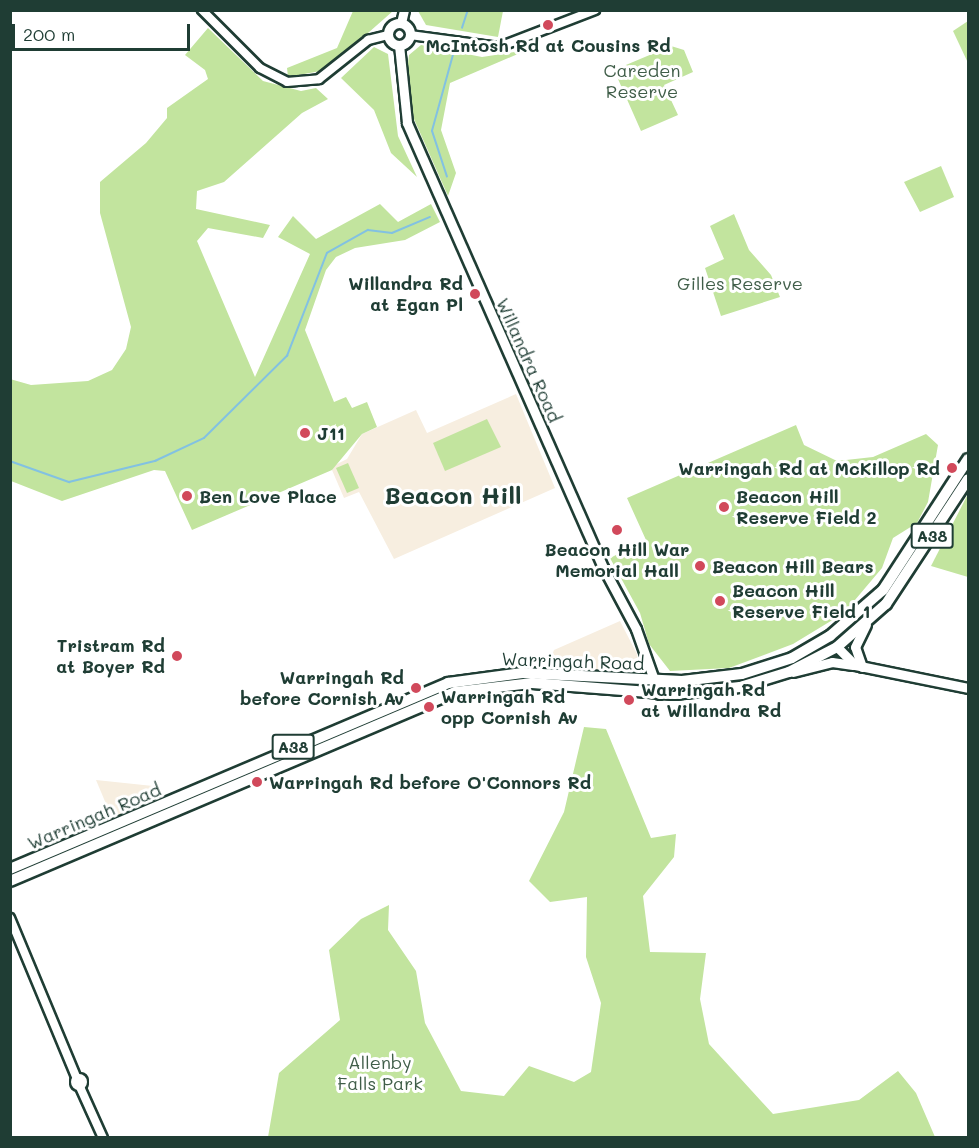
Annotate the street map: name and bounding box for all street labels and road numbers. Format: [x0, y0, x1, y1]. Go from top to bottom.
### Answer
street label: Willandra Road [492, 294, 566, 426]
road number: A38 [910, 523, 954, 549]
street label: Warringah Road [501, 648, 645, 674]
road number: A38 [270, 734, 316, 760]
street label: Warringah Road [24, 778, 164, 854]

